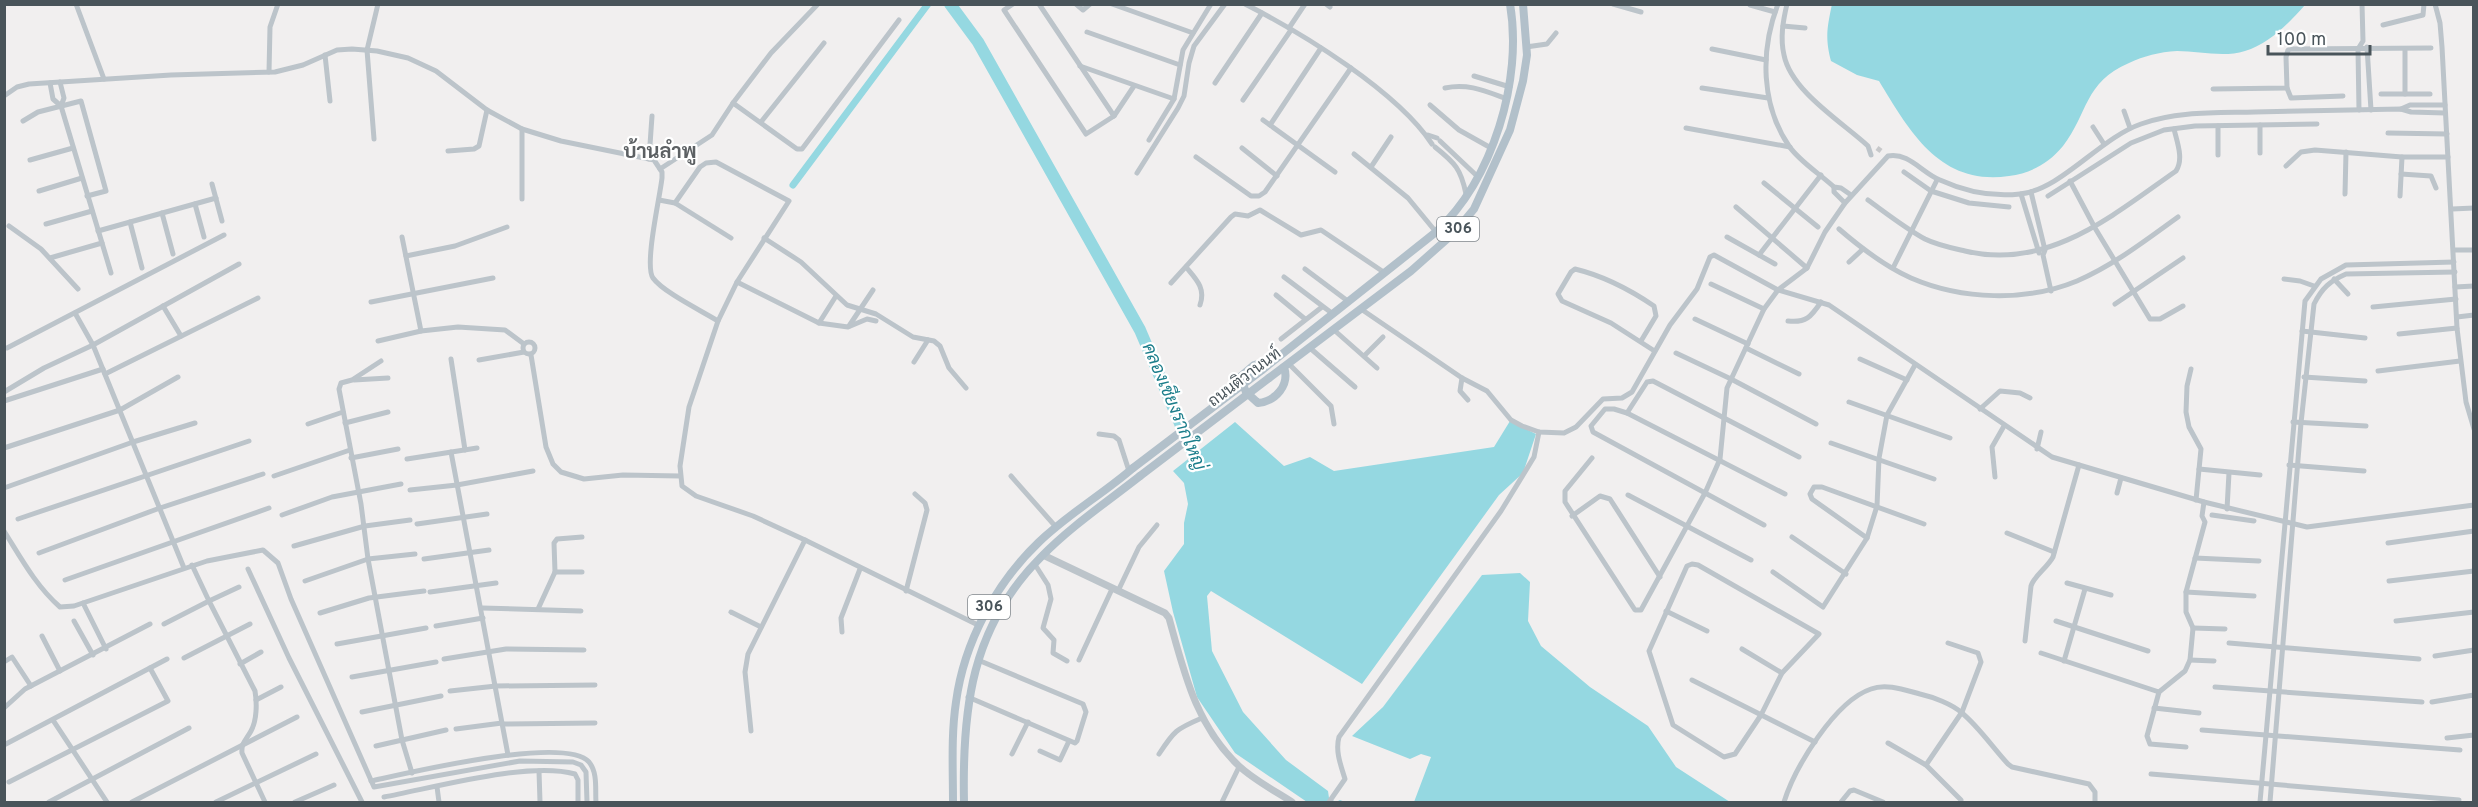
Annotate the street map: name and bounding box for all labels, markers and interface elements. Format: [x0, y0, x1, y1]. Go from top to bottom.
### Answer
scale bar [2268, 18, 2370, 56]
text: 100 m [2277, 29, 2326, 52]
district label: บ้านลำพู [623, 138, 697, 166]
road number: 306 [1437, 217, 1479, 241]
water label: คลองเชียงรากใหญ่ [1136, 339, 1213, 475]
street label: ถนนติวานนท์ [1202, 341, 1285, 412]
road number: 306 [968, 595, 1010, 619]

